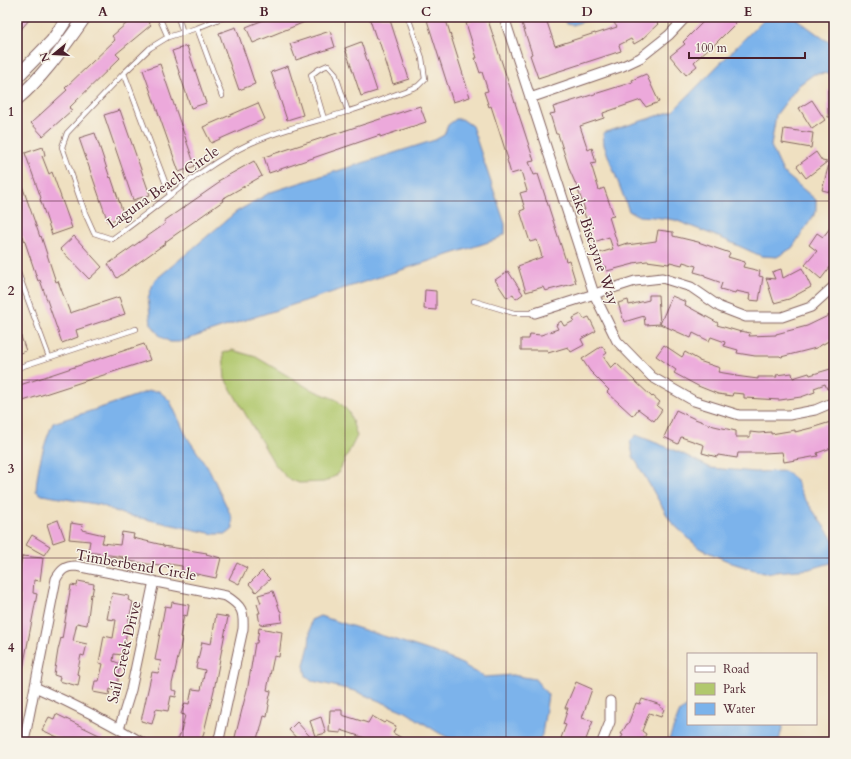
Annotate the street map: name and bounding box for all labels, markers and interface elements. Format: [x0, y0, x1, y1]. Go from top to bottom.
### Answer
text: A [98, 3, 108, 21]
text: B [259, 3, 269, 21]
text: C [421, 3, 431, 21]
text: D [581, 3, 593, 21]
text: E [744, 3, 752, 21]
north arrow [34, 34, 74, 74]
scale bar [689, 34, 805, 60]
text: 100 m [695, 40, 728, 56]
text: N [36, 50, 54, 64]
text: 1 [8, 103, 14, 121]
street label: Laguna Beach Circle [103, 141, 223, 233]
street label: Lake Biscayne Way [564, 182, 624, 308]
text: 2 [8, 282, 15, 300]
text: 3 [8, 460, 15, 478]
street label: Timberbend Circle [74, 545, 198, 585]
street label: Sail Creek Drive [102, 598, 146, 705]
text: 4 [8, 639, 15, 657]
legend [687, 653, 817, 725]
text: Road [723, 661, 750, 677]
text: Park [723, 681, 747, 697]
text: Water [722, 701, 756, 717]

